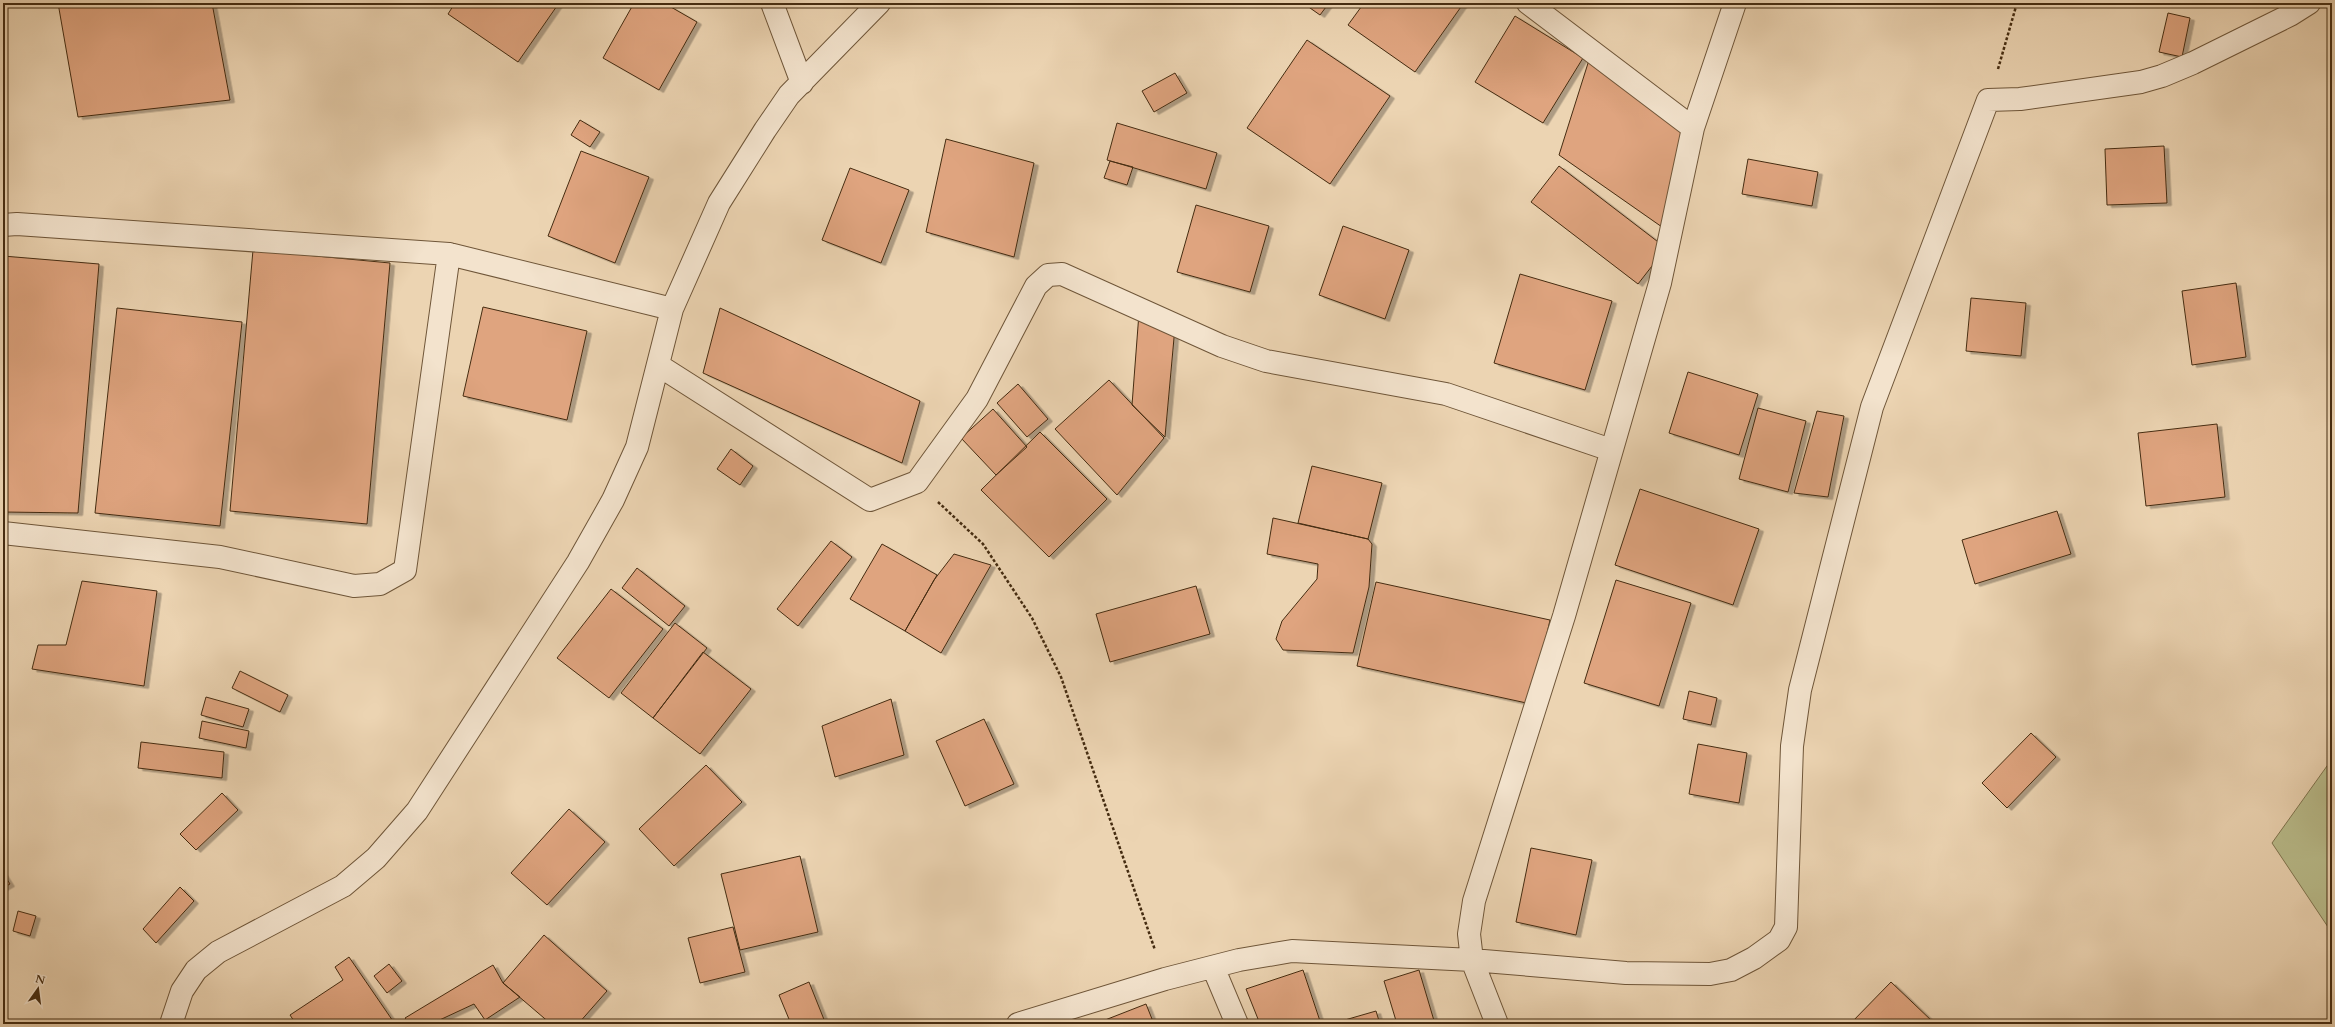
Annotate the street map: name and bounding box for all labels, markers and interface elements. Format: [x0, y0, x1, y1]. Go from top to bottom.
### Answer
north arrow [18, 969, 58, 1009]
text: N [34, 971, 47, 988]

